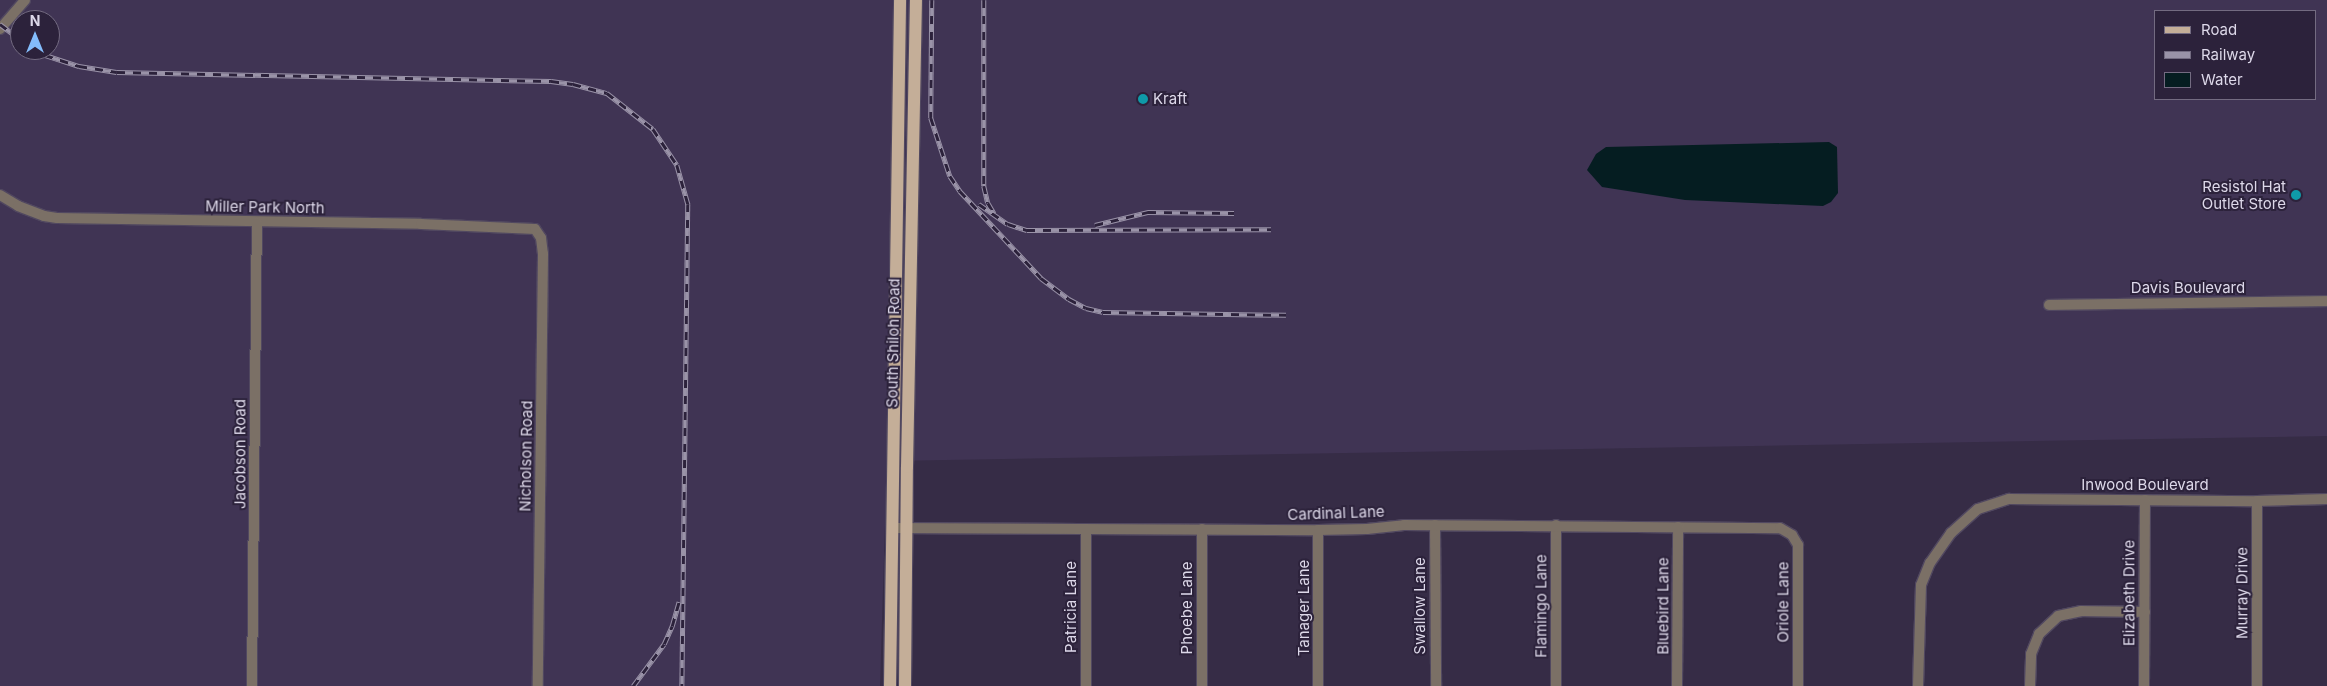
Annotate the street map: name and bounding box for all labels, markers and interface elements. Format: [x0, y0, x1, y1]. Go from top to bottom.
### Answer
north arrow [10, 10, 60, 60]
legend [2154, 10, 2317, 100]
text: N [30, 12, 40, 29]
text: Road [2201, 20, 2237, 39]
text: Railway [2201, 45, 2255, 64]
text: Water [2201, 70, 2243, 89]
place label: Kraft [1153, 90, 1187, 108]
marker: Kraft [1137, 93, 1149, 105]
place label: Resistol Hat Outlet Store [2202, 177, 2286, 212]
marker: Resistol Hat Outlet Store [2290, 189, 2302, 201]
street label: Miller Park North [205, 197, 325, 217]
street label: South Shiloh Road [883, 278, 903, 408]
street label: Davis Boulevard [2131, 279, 2245, 297]
street label: Jacobson Road [231, 399, 249, 509]
street label: Nicholson Road [516, 400, 536, 512]
street label: Inwood Boulevard [2081, 476, 2209, 494]
street label: Cardinal Lane [1287, 502, 1385, 524]
street label: Elizabeth Drive [2120, 540, 2138, 646]
street label: Murray Drive [2233, 547, 2251, 639]
street label: Flamingo Lane [1532, 554, 1550, 658]
street label: Swallow Lane [1411, 557, 1429, 655]
street label: Bluebird Lane [1654, 557, 1672, 655]
street label: Tanager Lane [1295, 560, 1313, 656]
street label: Patricia Lane [1062, 561, 1080, 653]
street label: Oriole Lane [1774, 561, 1792, 643]
street label: Phoebe Lane [1178, 562, 1196, 654]

